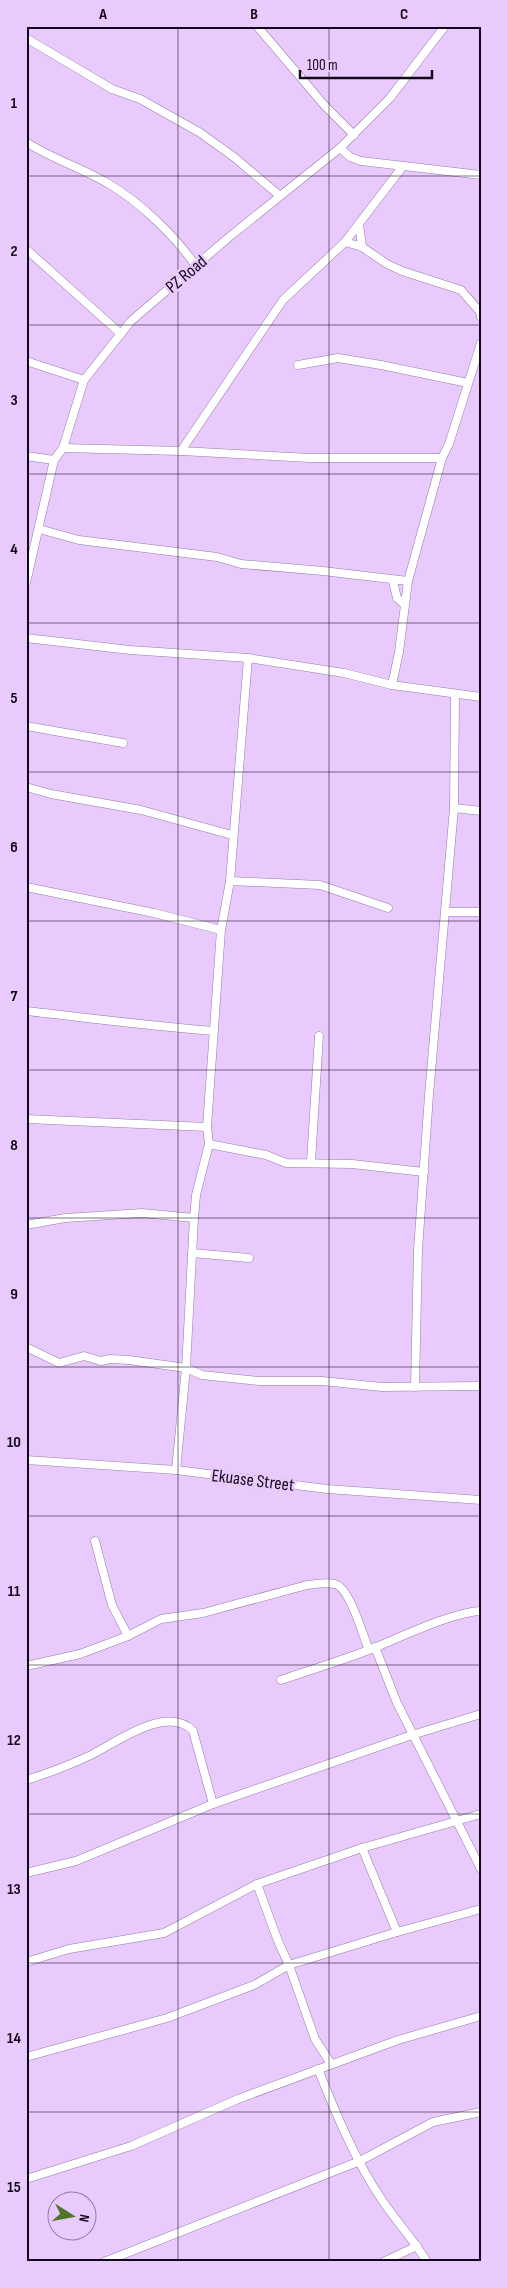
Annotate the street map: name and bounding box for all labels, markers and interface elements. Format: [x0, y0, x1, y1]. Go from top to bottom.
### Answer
text: A [98, 5, 107, 24]
text: B [250, 5, 258, 24]
text: C [400, 5, 408, 24]
scale bar [300, 48, 432, 80]
text: 100 m [307, 56, 338, 75]
text: 1 [11, 94, 18, 113]
text: 2 [10, 242, 18, 261]
street label: PZ Road [161, 251, 211, 298]
text: 3 [10, 391, 18, 410]
text: 4 [10, 540, 18, 559]
text: 5 [10, 689, 18, 708]
text: 6 [10, 838, 18, 857]
text: 7 [11, 987, 18, 1006]
text: 8 [10, 1136, 18, 1155]
text: 9 [10, 1285, 18, 1304]
text: 10 [7, 1433, 21, 1452]
street label: Ekuase Street [210, 1465, 296, 1496]
text: 11 [8, 1582, 21, 1601]
text: 12 [7, 1731, 21, 1750]
text: 13 [7, 1880, 21, 1899]
text: 14 [7, 2029, 21, 2048]
text: 15 [7, 2178, 21, 2197]
north arrow [48, 2190, 98, 2240]
text: N [75, 2213, 93, 2224]

